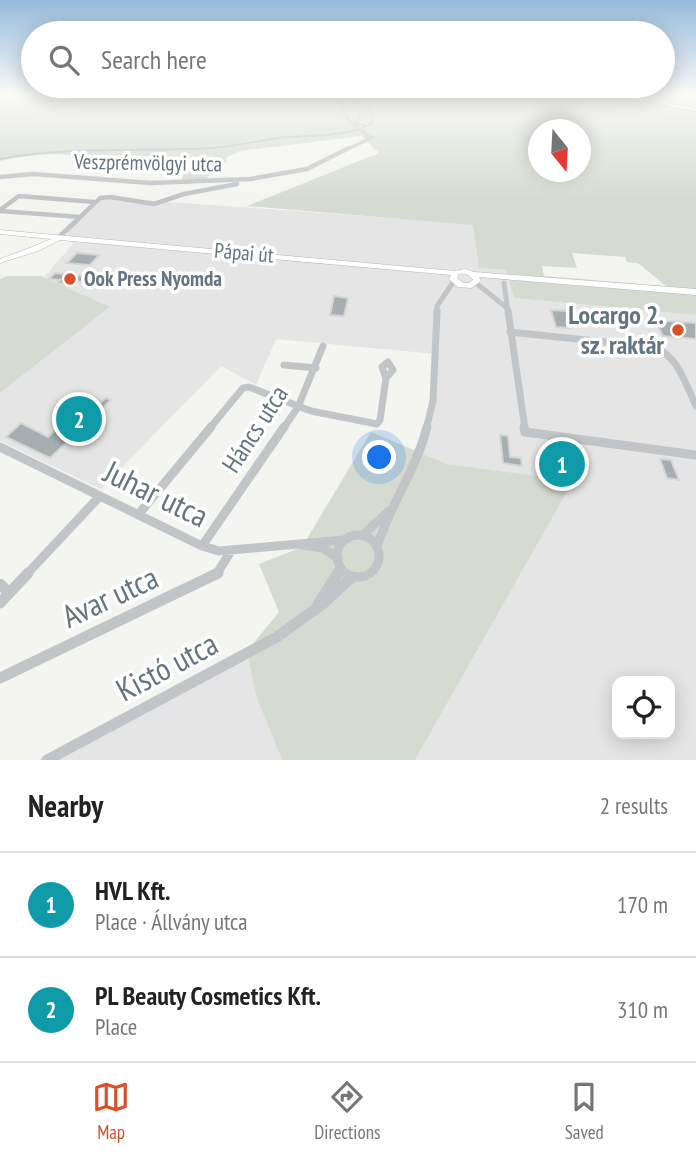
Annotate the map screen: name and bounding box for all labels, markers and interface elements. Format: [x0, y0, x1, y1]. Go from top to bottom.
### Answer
search box [21, 21, 675, 98]
icon: search [45, 41, 83, 79]
text: Search here [101, 43, 207, 76]
north arrow [528, 119, 591, 182]
street label: Veszprémvölgyi utca [73, 148, 222, 177]
street label: Pápai út [213, 236, 275, 269]
place label: Ook Press Nyomda [84, 265, 222, 292]
marker: Ook Press Nyomda [62, 271, 78, 287]
place label: Locargo 2. sz. raktár [568, 298, 664, 361]
marker: Locargo 2. sz. raktár [670, 322, 686, 338]
street label: Háncs utca [214, 379, 295, 478]
pin: 2 [56, 393, 102, 445]
pin: 1 [539, 438, 585, 490]
your location [362, 440, 396, 474]
street label: Juhar utca [97, 450, 215, 536]
street label: Avar utca [55, 556, 164, 637]
street label: Kistó utca [108, 622, 225, 710]
map controls [612, 676, 675, 739]
button: locate [612, 676, 675, 739]
text: Nearby [28, 786, 103, 825]
text: 2 results [600, 791, 668, 820]
text: HVL Kft. [95, 874, 171, 907]
text: 1 [46, 890, 57, 919]
text: 170 m [617, 890, 668, 919]
text: Place · Állvány utca [95, 907, 247, 936]
text: PL Beauty Cosmetics Kft. [95, 979, 321, 1012]
text: 2 [46, 995, 57, 1024]
text: 310 m [617, 995, 668, 1024]
text: Place [95, 1012, 137, 1041]
tab: Map [92, 1078, 130, 1144]
tab: Directions [314, 1078, 380, 1144]
tab: Saved [565, 1078, 604, 1144]

